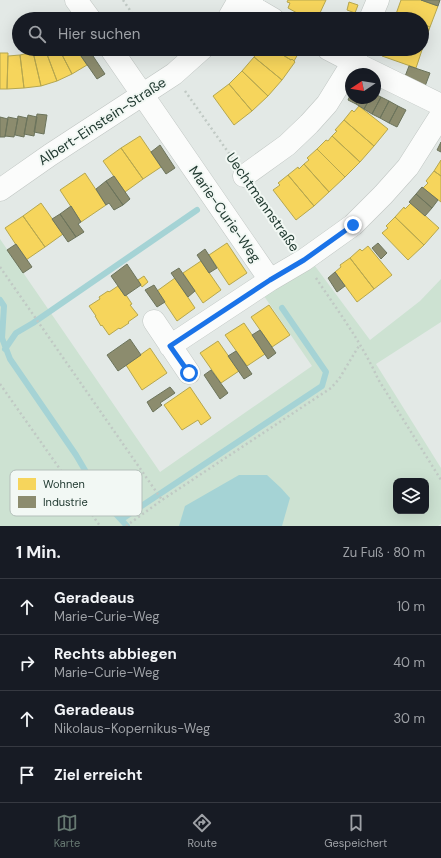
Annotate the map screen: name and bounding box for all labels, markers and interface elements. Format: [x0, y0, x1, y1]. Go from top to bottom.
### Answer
search box [12, 12, 429, 56]
icon: search [26, 23, 48, 45]
text: Hier suchen [58, 24, 140, 44]
north arrow [345, 68, 381, 104]
street label: Albert-Einstein-Straße [35, 73, 169, 169]
street label: Uechtmannstraße [222, 149, 304, 255]
street label: Marie-Curie-Weg [185, 162, 265, 266]
route end [344, 216, 362, 234]
route start [180, 364, 198, 382]
legend [10, 470, 142, 516]
text: Wohnen [43, 477, 85, 491]
map controls [393, 478, 429, 514]
button: layers [393, 478, 429, 514]
text: Industrie [43, 495, 88, 509]
text: 1 Min. [16, 541, 61, 563]
text: Zu Fuß · 80 m [343, 544, 425, 561]
text: Geradeaus [54, 588, 135, 608]
icon: ahead [16, 596, 38, 618]
text: 10 m [397, 598, 425, 615]
text: Marie-Curie-Weg [54, 608, 159, 625]
text: Rechts abbiegen [54, 644, 177, 664]
icon: right [16, 652, 38, 674]
text: 40 m [393, 654, 425, 671]
text: Marie-Curie-Weg [54, 664, 159, 681]
text: Geradeaus [54, 700, 135, 720]
icon: ahead [16, 708, 38, 730]
text: 30 m [393, 710, 425, 727]
text: Nikolaus-Kopernikus-Weg [54, 720, 210, 737]
icon: arrive [16, 764, 38, 786]
text: Ziel erreicht [54, 765, 143, 785]
tab: Karte [54, 812, 80, 850]
tab: Route [188, 812, 217, 850]
tab: Gespeichert [324, 812, 387, 850]

